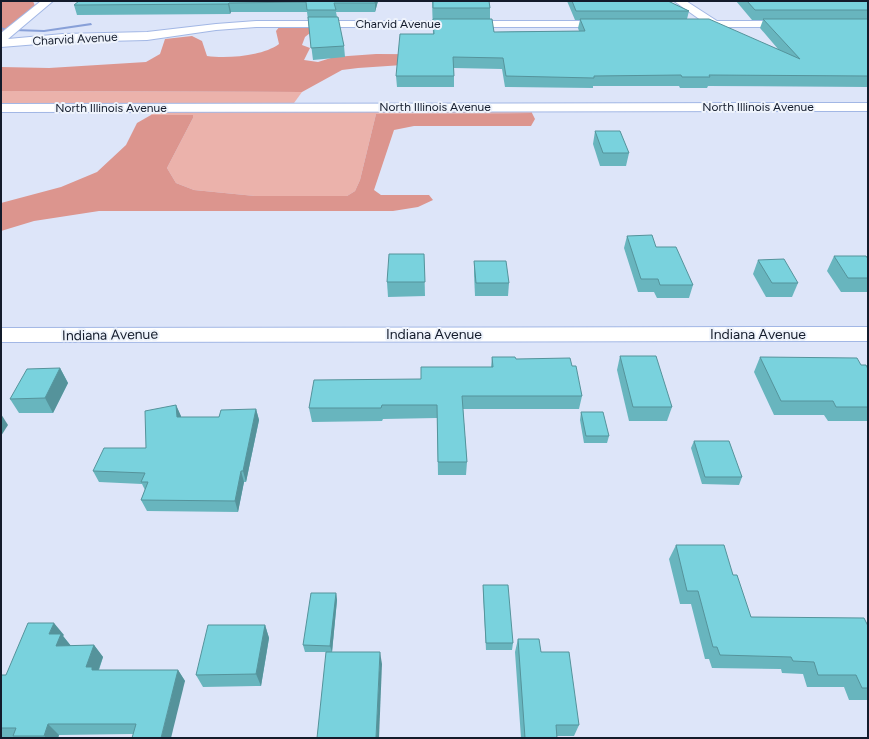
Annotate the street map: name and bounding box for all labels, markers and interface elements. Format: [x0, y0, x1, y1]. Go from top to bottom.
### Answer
street label: Charvid Avenue [355, 17, 441, 31]
street label: Charvid Avenue [32, 30, 118, 48]
street label: North Illinois Avenue [379, 100, 491, 114]
street label: North Illinois Avenue [702, 100, 814, 114]
street label: North Illinois Avenue [55, 101, 167, 115]
street label: Indiana Avenue [62, 326, 158, 344]
street label: Indiana Avenue [386, 326, 482, 343]
street label: Indiana Avenue [710, 326, 806, 343]

